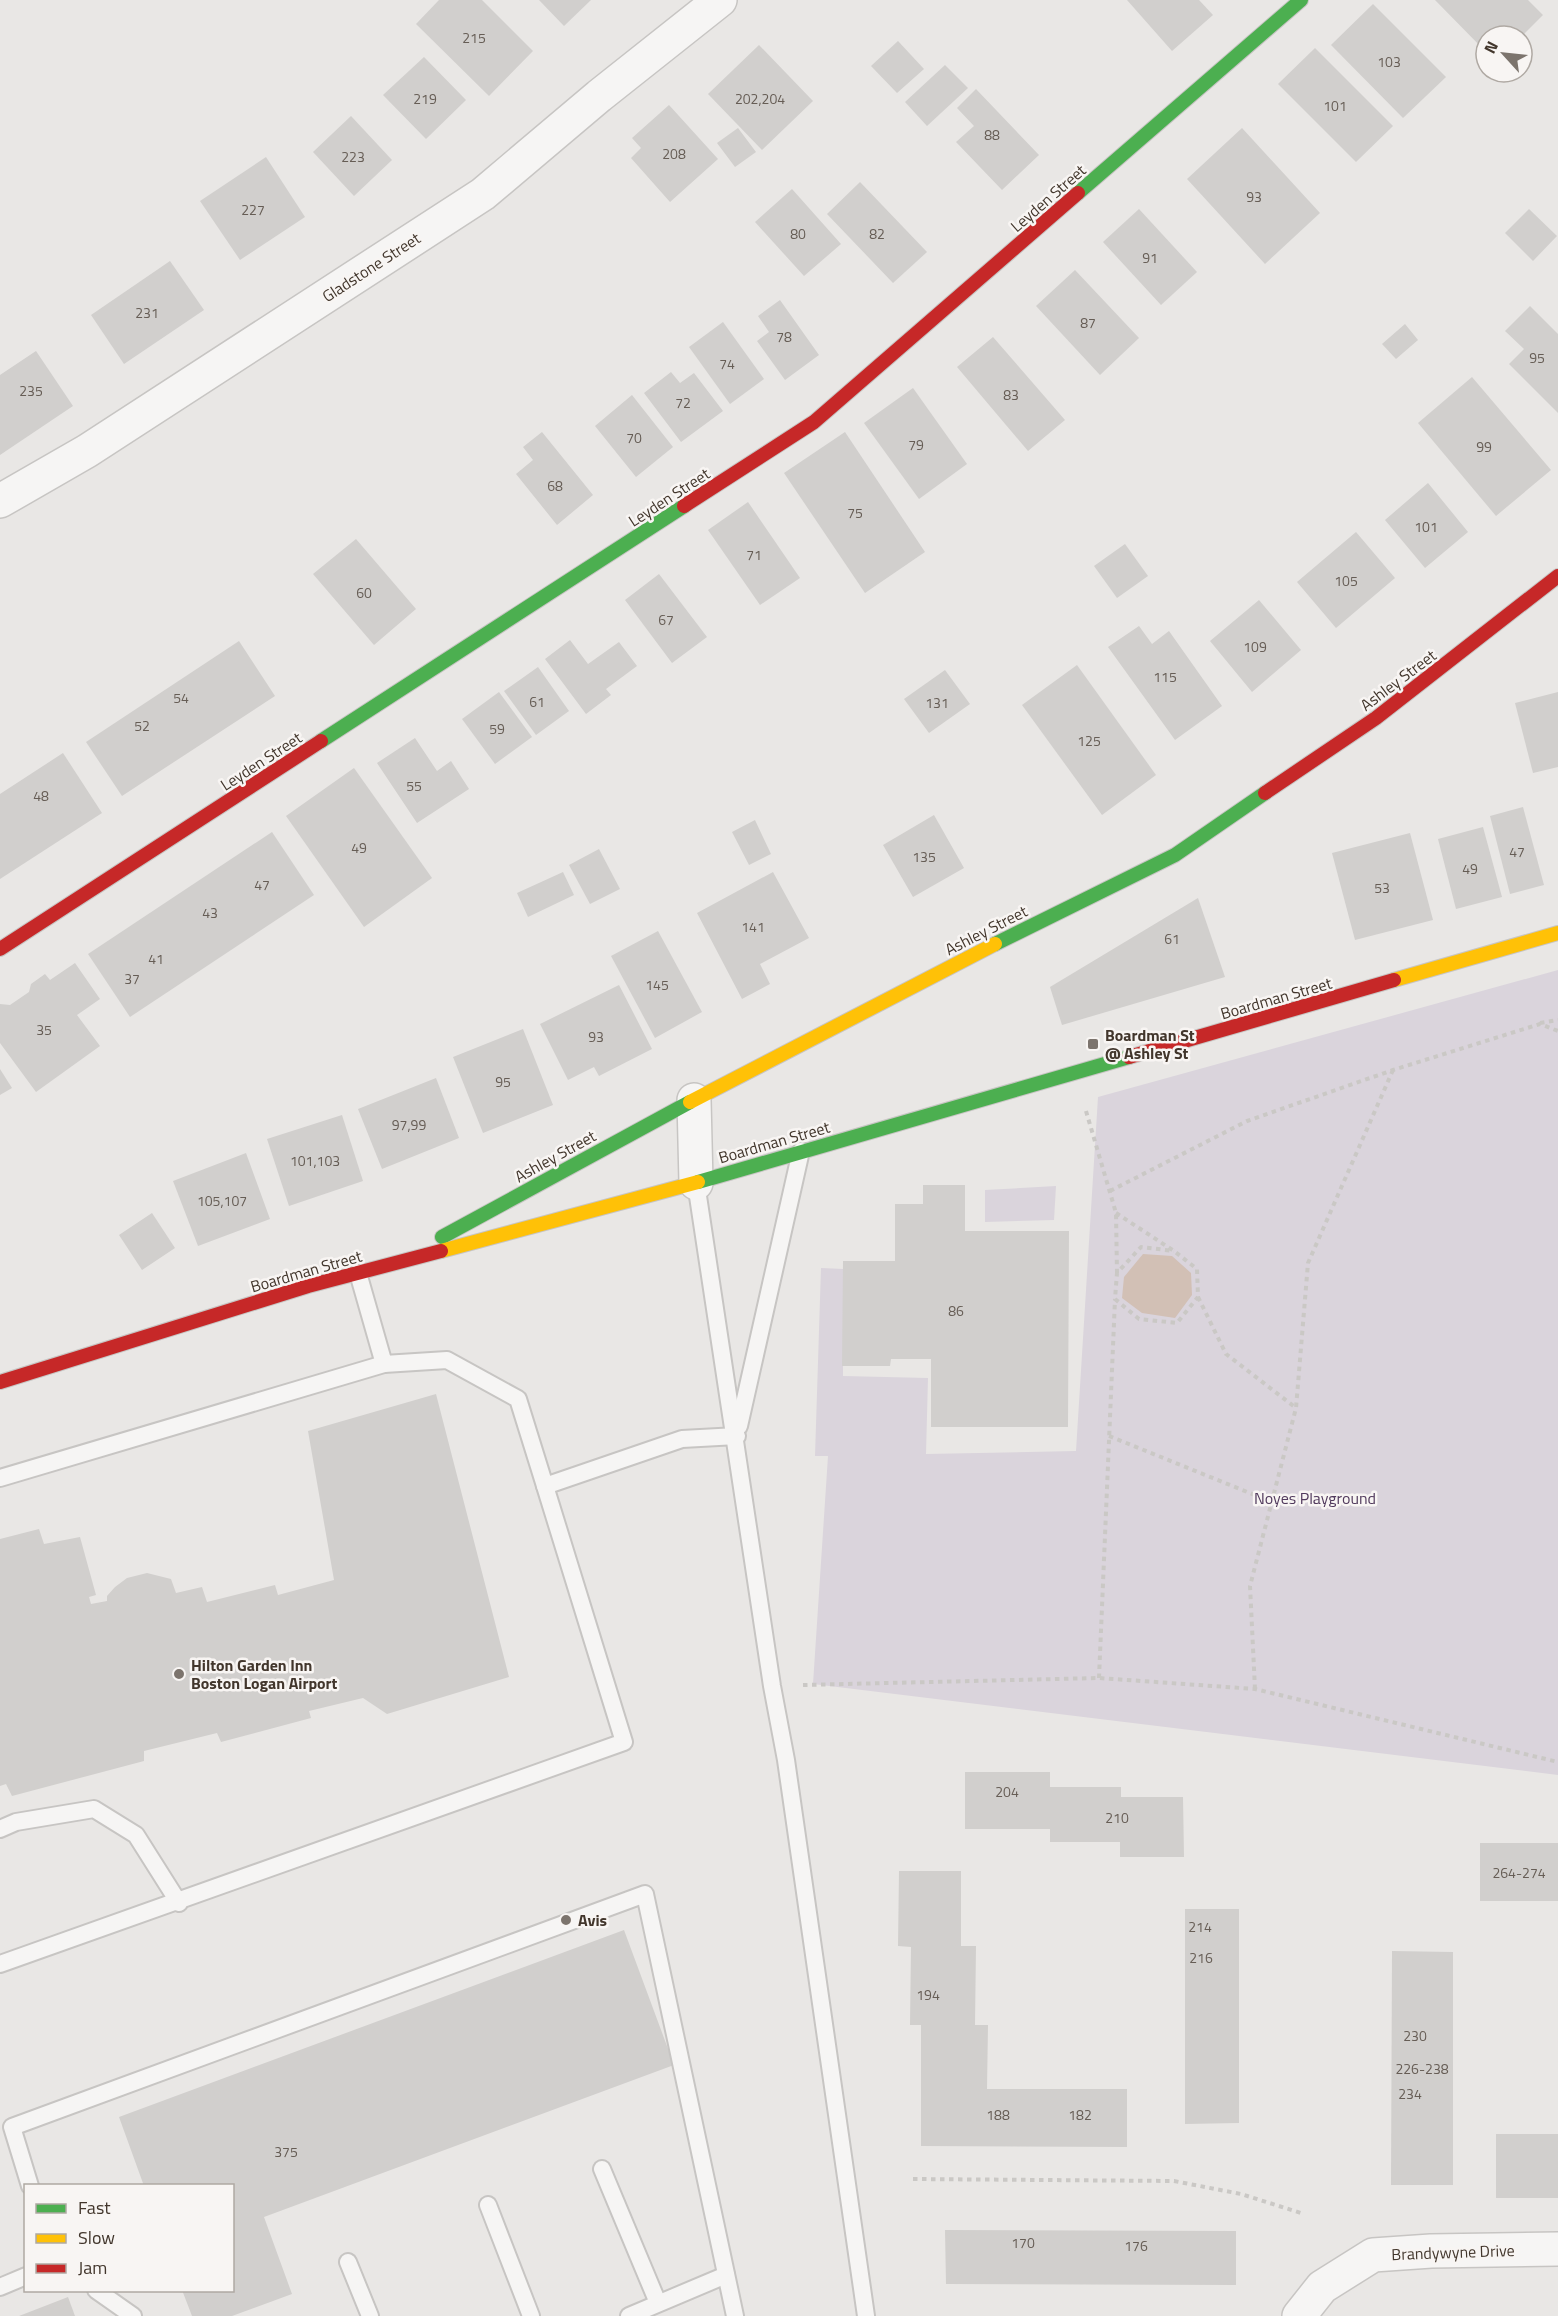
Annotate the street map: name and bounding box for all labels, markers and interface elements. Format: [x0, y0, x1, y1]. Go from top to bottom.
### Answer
north arrow [1474, 24, 1534, 84]
house number: 215 [462, 27, 486, 48]
text: N [1477, 37, 1504, 58]
house number: 103 [1377, 51, 1401, 72]
house number: 219 [413, 88, 437, 109]
house number: 202,204 [735, 88, 785, 109]
house number: 101 [1323, 95, 1347, 116]
house number: 88 [984, 124, 1000, 145]
house number: 208 [662, 143, 686, 164]
house number: 223 [341, 146, 365, 167]
street label: Leyden Street [1005, 158, 1091, 238]
house number: 93 [1246, 186, 1262, 207]
house number: 227 [241, 199, 265, 220]
house number: 80 [790, 223, 806, 244]
house number: 82 [869, 223, 885, 244]
street label: Gladstone Street [317, 226, 425, 308]
house number: 91 [1142, 247, 1158, 268]
house number: 231 [135, 302, 159, 323]
house number: 87 [1080, 312, 1096, 333]
house number: 78 [776, 326, 792, 347]
house number: 95 [1529, 347, 1545, 368]
house number: 74 [719, 353, 735, 374]
house number: 235 [19, 380, 43, 401]
house number: 83 [1003, 384, 1019, 405]
house number: 72 [675, 392, 691, 413]
house number: 70 [626, 427, 642, 448]
house number: 79 [908, 434, 924, 455]
house number: 99 [1476, 436, 1492, 457]
street label: Leyden Street [623, 461, 715, 532]
house number: 68 [547, 475, 563, 496]
house number: 75 [847, 502, 863, 523]
house number: 101 [1414, 516, 1438, 537]
house number: 71 [746, 544, 762, 565]
house number: 105 [1334, 570, 1358, 591]
house number: 60 [356, 582, 372, 603]
house number: 67 [658, 609, 674, 630]
house number: 109 [1243, 636, 1267, 657]
street label: Ashley Street [1355, 643, 1441, 717]
house number: 115 [1153, 666, 1177, 687]
house number: 54 [173, 687, 189, 708]
house number: 61 [529, 691, 545, 712]
house number: 131 [925, 692, 949, 713]
house number: 52 [134, 715, 150, 736]
house number: 59 [489, 718, 505, 739]
street label: Leyden Street [215, 725, 307, 796]
house number: 125 [1077, 730, 1101, 751]
house number: 55 [406, 775, 422, 796]
house number: 48 [33, 785, 49, 806]
house number: 49 [351, 837, 367, 858]
house number: 47 [1509, 841, 1525, 862]
house number: 135 [912, 846, 936, 867]
house number: 49 [1462, 858, 1478, 879]
house number: 47 [254, 874, 270, 895]
house number: 53 [1374, 877, 1390, 898]
street label: Ashley Street [941, 899, 1032, 961]
house number: 43 [202, 902, 218, 923]
house number: 141 [741, 916, 765, 937]
house number: 61 [1164, 928, 1180, 949]
house number: 41 [148, 948, 164, 969]
house number: 37 [124, 968, 140, 989]
street label: Boardman Street [1217, 971, 1335, 1025]
house number: 145 [645, 974, 669, 995]
house number: 35 [36, 1019, 52, 1040]
place label: Boardman St @ Ashley St [1105, 1023, 1195, 1065]
house number: 93 [588, 1026, 604, 1047]
marker: Boardman St @ Ashley St [1086, 1037, 1100, 1051]
house number: 95 [495, 1071, 511, 1092]
house number: 97,99 [392, 1114, 426, 1135]
street label: Boardman Street [715, 1115, 833, 1169]
street label: Ashley Street [510, 1124, 600, 1188]
house number: 101,103 [290, 1150, 340, 1171]
house number: 105,107 [197, 1190, 247, 1211]
street label: Boardman Street [247, 1244, 365, 1298]
house number: 86 [948, 1300, 964, 1321]
park label: Noyes Playground [1254, 1486, 1376, 1510]
place label: Hilton Garden Inn Boston Logan Airport [191, 1653, 338, 1695]
marker: Hilton Garden Inn Boston Logan Airport [172, 1667, 186, 1681]
house number: 204 [995, 1781, 1019, 1802]
house number: 210 [1105, 1807, 1129, 1828]
house number: 264-274 [1492, 1862, 1546, 1883]
place label: Avis [578, 1908, 607, 1932]
marker: Avis [559, 1913, 573, 1927]
house number: 214 [1188, 1916, 1212, 1937]
house number: 216 [1189, 1947, 1213, 1968]
house number: 194 [916, 1984, 940, 2005]
house number: 230 [1403, 2025, 1427, 2046]
house number: 226-238 [1395, 2058, 1449, 2079]
house number: 234 [1398, 2083, 1422, 2104]
house number: 188 [986, 2104, 1010, 2125]
house number: 182 [1068, 2104, 1092, 2125]
house number: 375 [274, 2141, 298, 2162]
legend [24, 2184, 234, 2292]
text: Fast [78, 2194, 111, 2221]
text: Slow [78, 2224, 115, 2251]
house number: 170 [1011, 2232, 1035, 2253]
house number: 176 [1124, 2235, 1148, 2256]
street label: Brandywyne Drive [1391, 2238, 1515, 2266]
text: Jam [78, 2254, 107, 2281]

